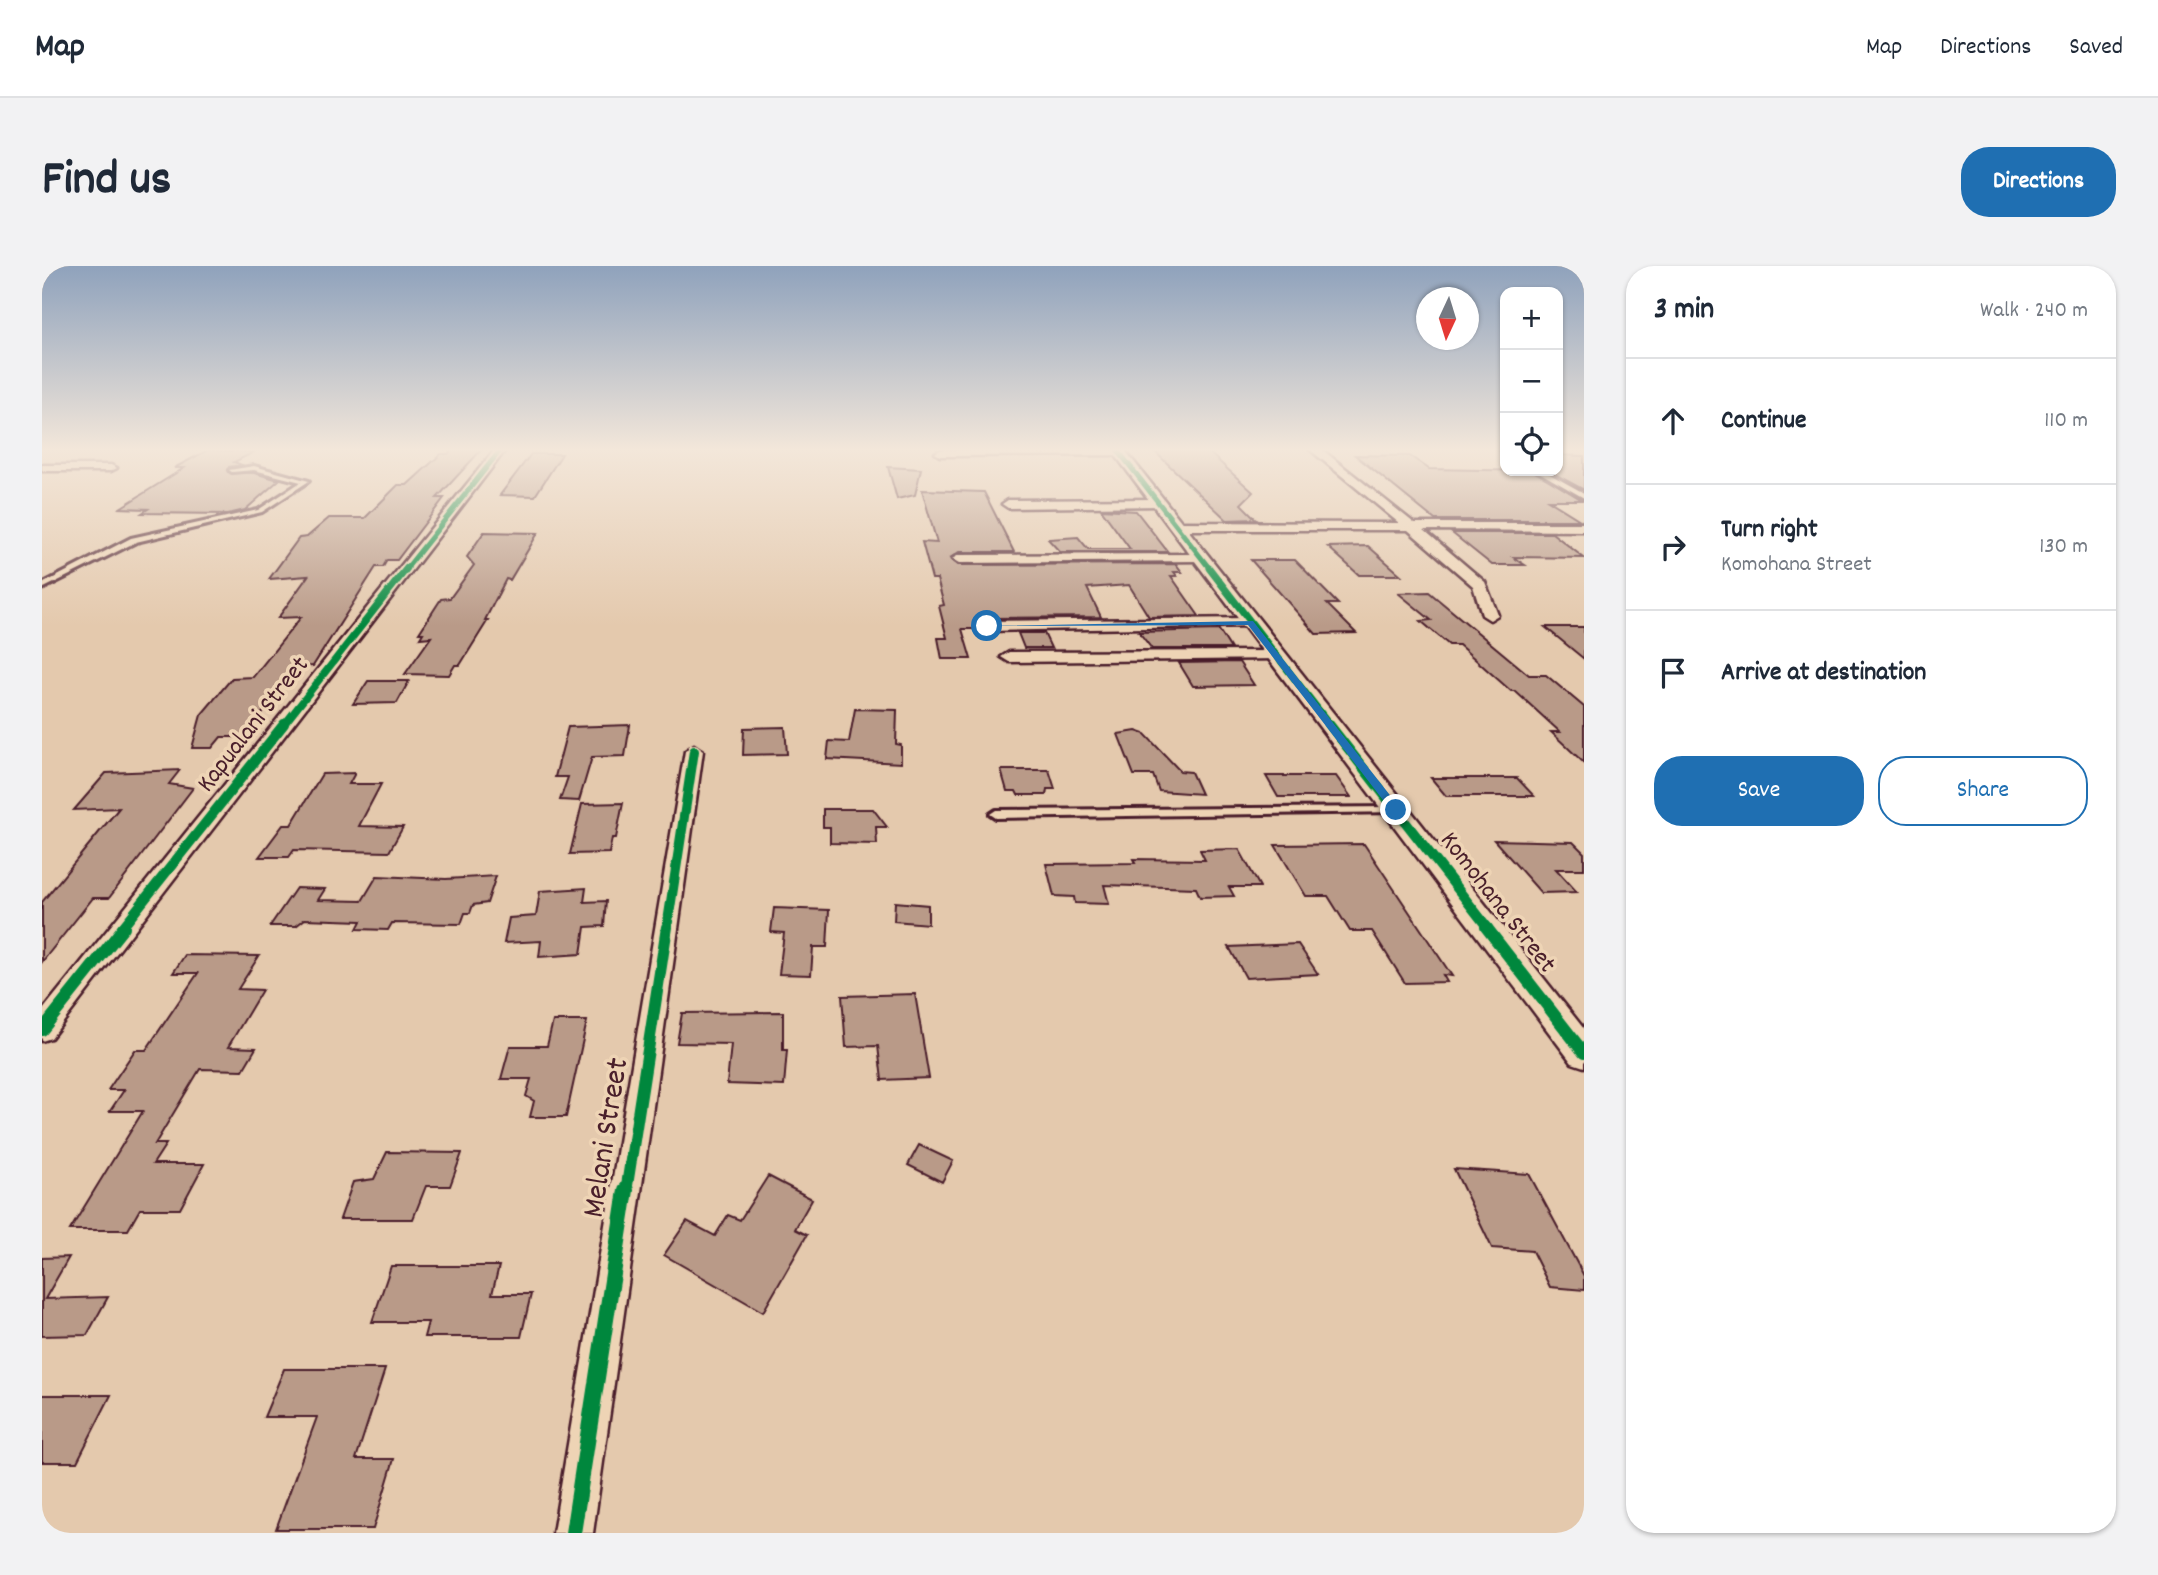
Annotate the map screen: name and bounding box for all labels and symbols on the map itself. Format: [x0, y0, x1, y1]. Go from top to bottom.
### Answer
north arrow [1416, 287, 1479, 350]
route start [971, 610, 1002, 641]
street label: Kapualani Street [189, 649, 319, 801]
route end [1380, 794, 1411, 825]
street label: Komohana Street [1430, 824, 1564, 982]
street label: Melani Street [573, 1055, 643, 1221]

